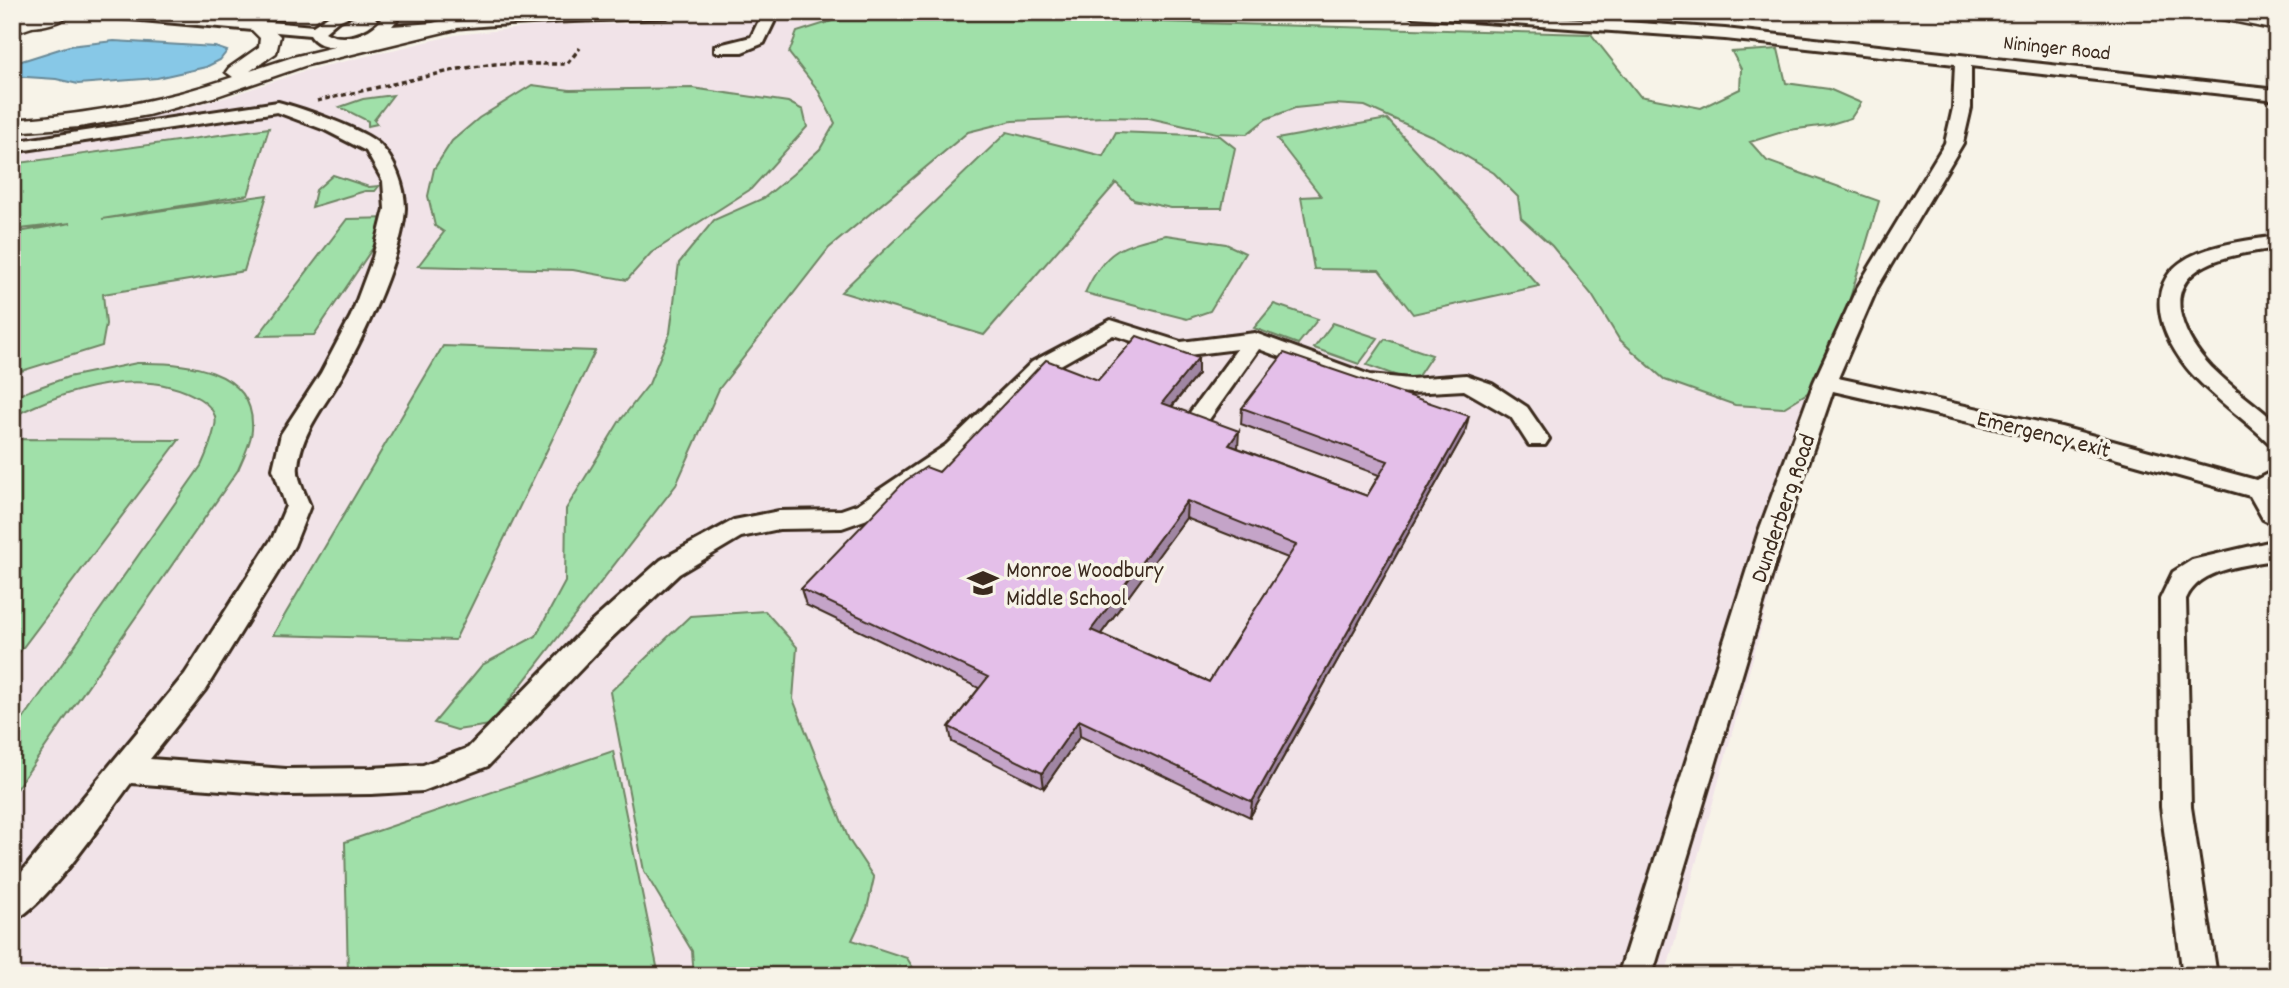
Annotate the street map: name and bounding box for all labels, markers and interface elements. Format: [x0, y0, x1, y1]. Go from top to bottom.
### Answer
street label: Nininger Road [2002, 29, 2112, 71]
street label: Emergency exit [1973, 403, 2114, 469]
street label: Dunderberg Road [1743, 430, 1826, 588]
place label: Monroe Woodbury Middle School [1006, 555, 1165, 617]
school or university icon: Monroe Woodbury Middle School [966, 566, 1000, 600]

